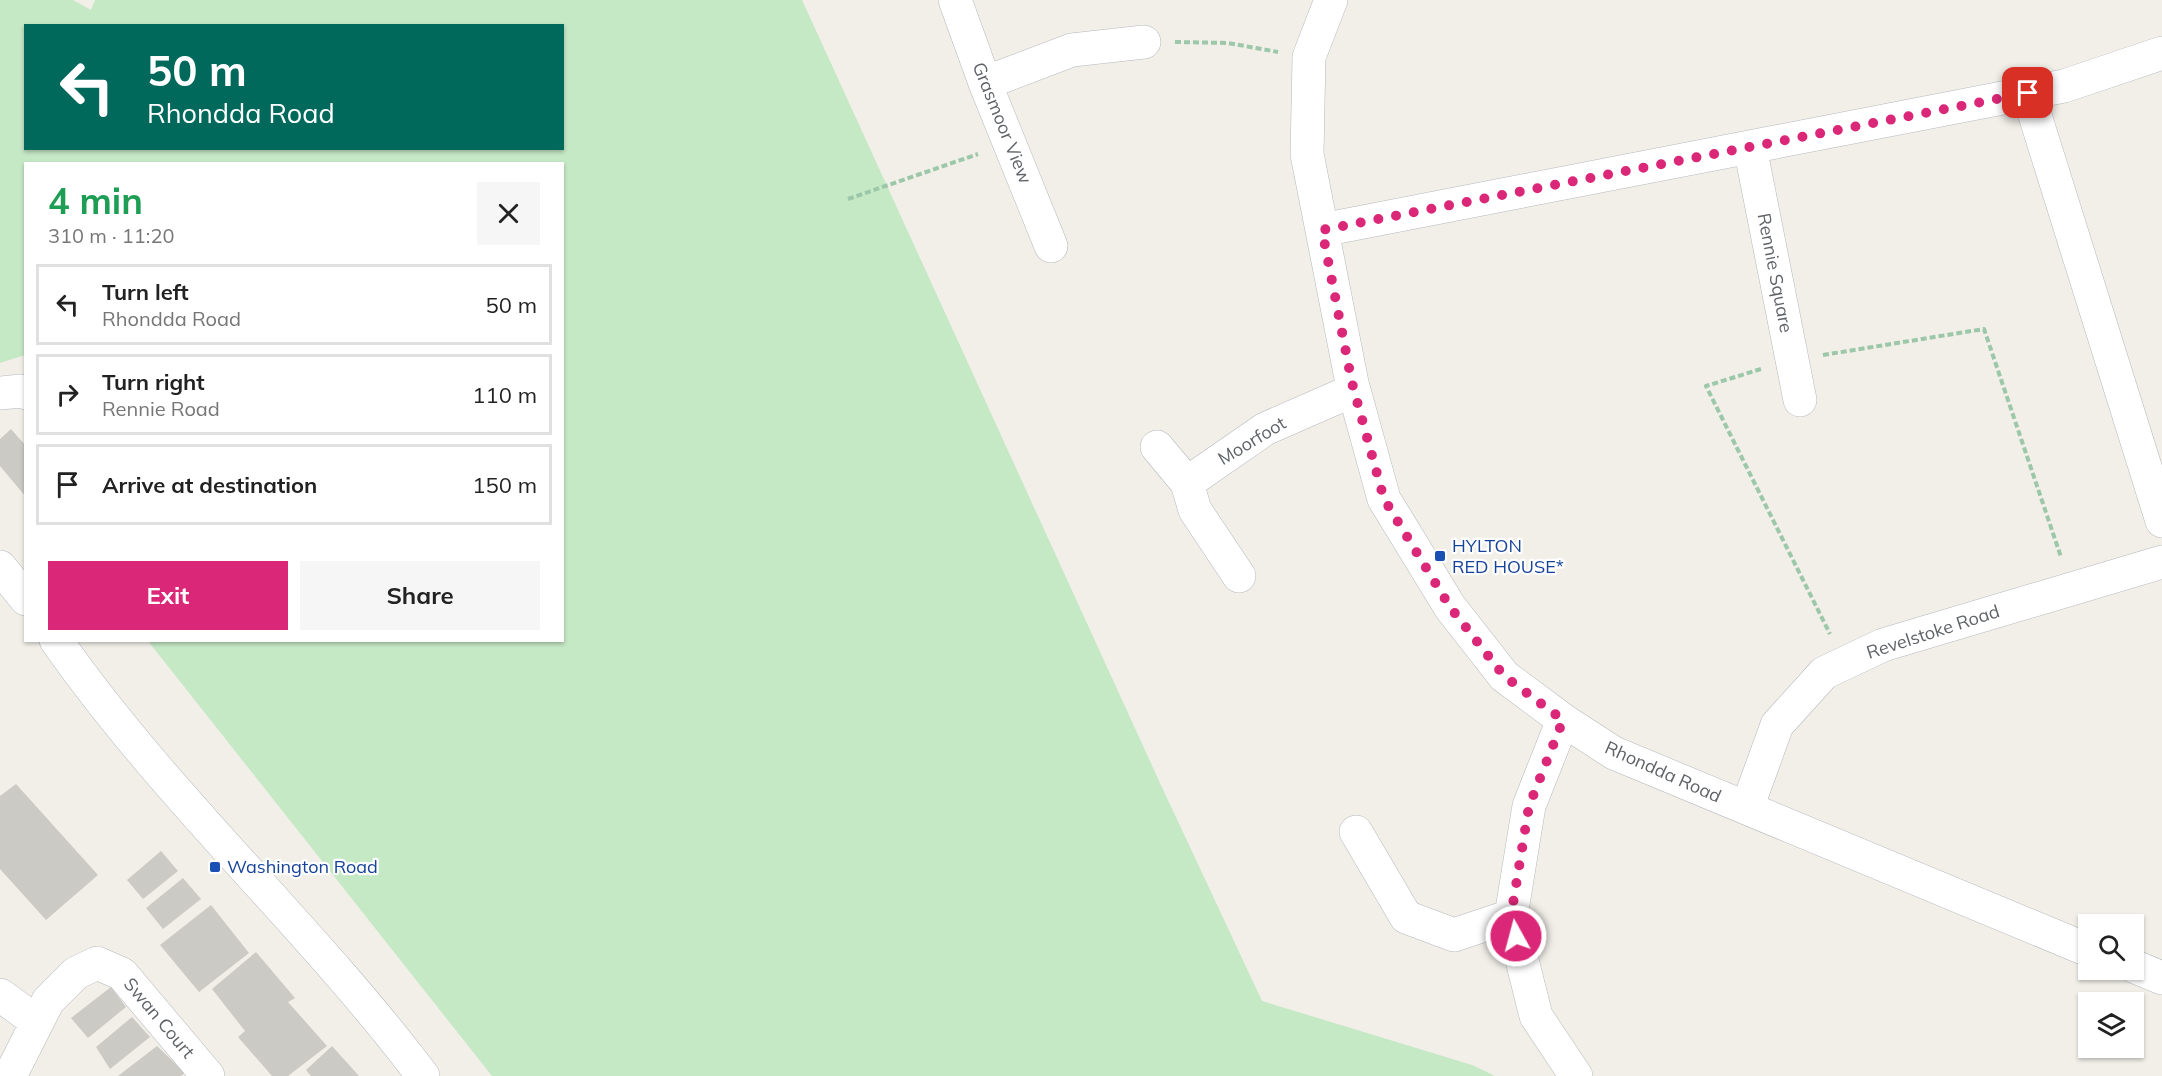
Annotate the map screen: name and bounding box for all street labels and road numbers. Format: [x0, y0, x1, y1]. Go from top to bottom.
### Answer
street label: Grasmoor View [968, 59, 1037, 187]
street label: Rennie Square [1753, 211, 1798, 335]
street label: Moorfoot [1213, 411, 1290, 470]
street label: Revelstoke Road [1863, 599, 2002, 664]
street label: Rhondda Road [1601, 736, 1725, 807]
street label: Swan Court [119, 973, 200, 1063]

